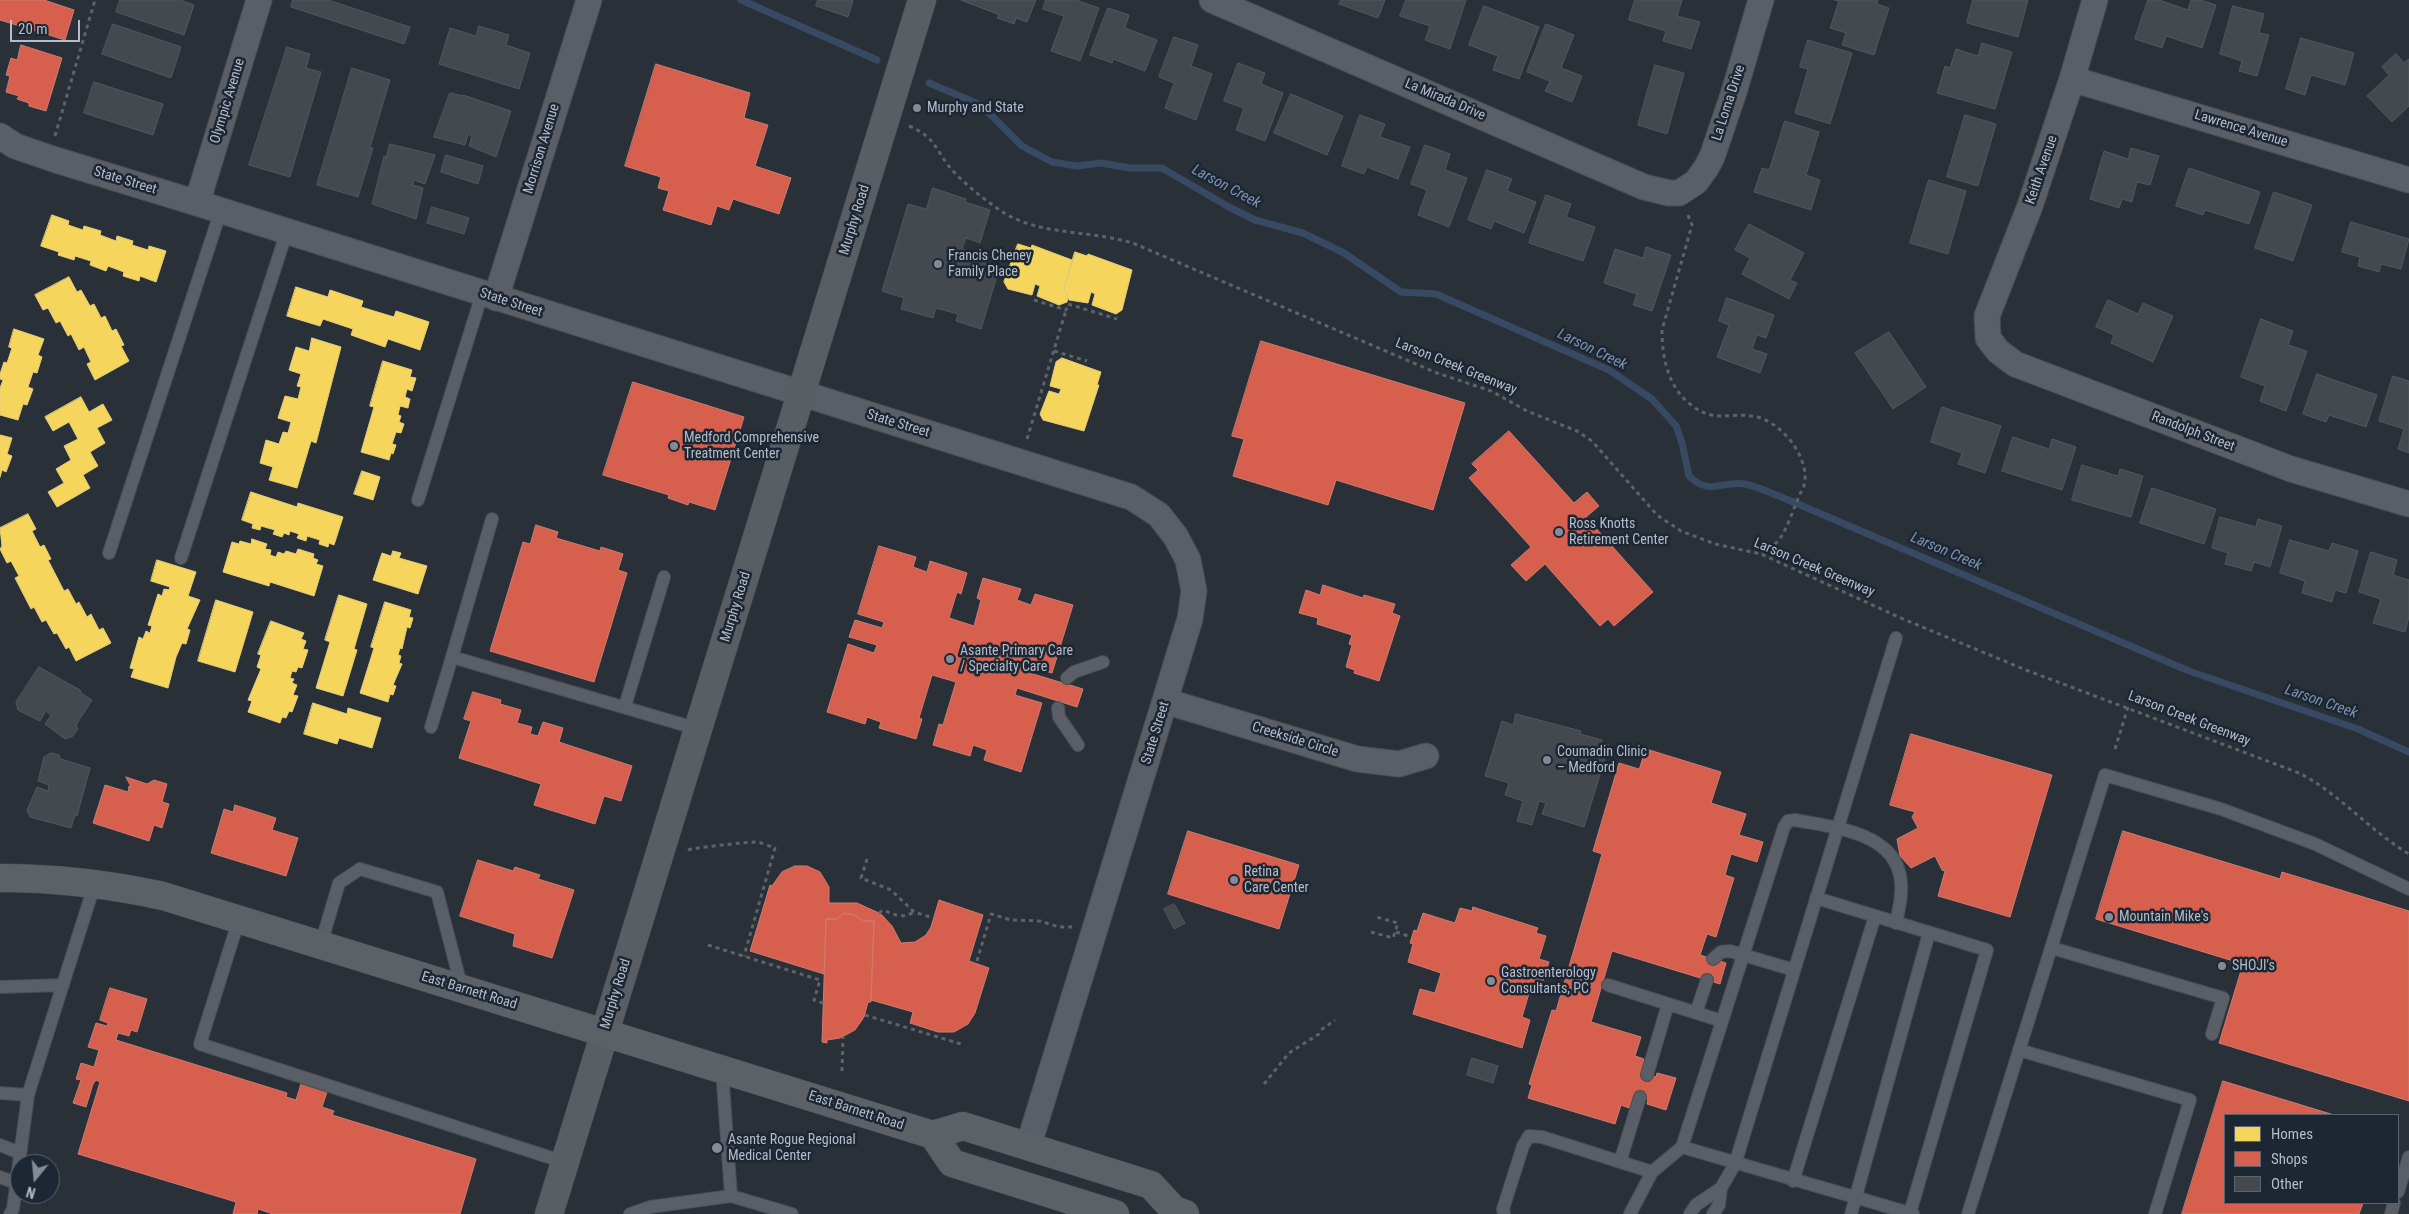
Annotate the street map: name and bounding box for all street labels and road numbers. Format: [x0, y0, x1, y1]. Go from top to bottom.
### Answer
street label: Olympic Avenue [207, 56, 249, 146]
street label: La Loma Drive [1709, 63, 1749, 143]
street label: La Mirada Drive [1402, 75, 1488, 125]
street label: Morrison Avenue [520, 102, 564, 196]
street label: Lawrence Avenue [2192, 107, 2290, 151]
street label: Keith Avenue [2022, 133, 2062, 207]
street label: State Street [92, 163, 158, 199]
street label: Murphy Road [836, 183, 874, 257]
street label: State Street [478, 285, 544, 321]
street label: Larson Creek Greenway [1393, 335, 1519, 399]
street label: State Street [865, 406, 931, 442]
street label: Randolph Street [2149, 408, 2237, 456]
street label: Larson Creek Greenway [1751, 535, 1877, 601]
street label: Murphy Road [717, 570, 755, 644]
street label: Larson Creek Greenway [2125, 688, 2253, 750]
street label: State Street [1138, 700, 1174, 766]
street label: Creekside Circle [1250, 719, 1340, 761]
street label: Murphy Road [597, 957, 635, 1031]
street label: East Barnett Road [419, 968, 519, 1014]
street label: East Barnett Road [806, 1088, 906, 1134]

